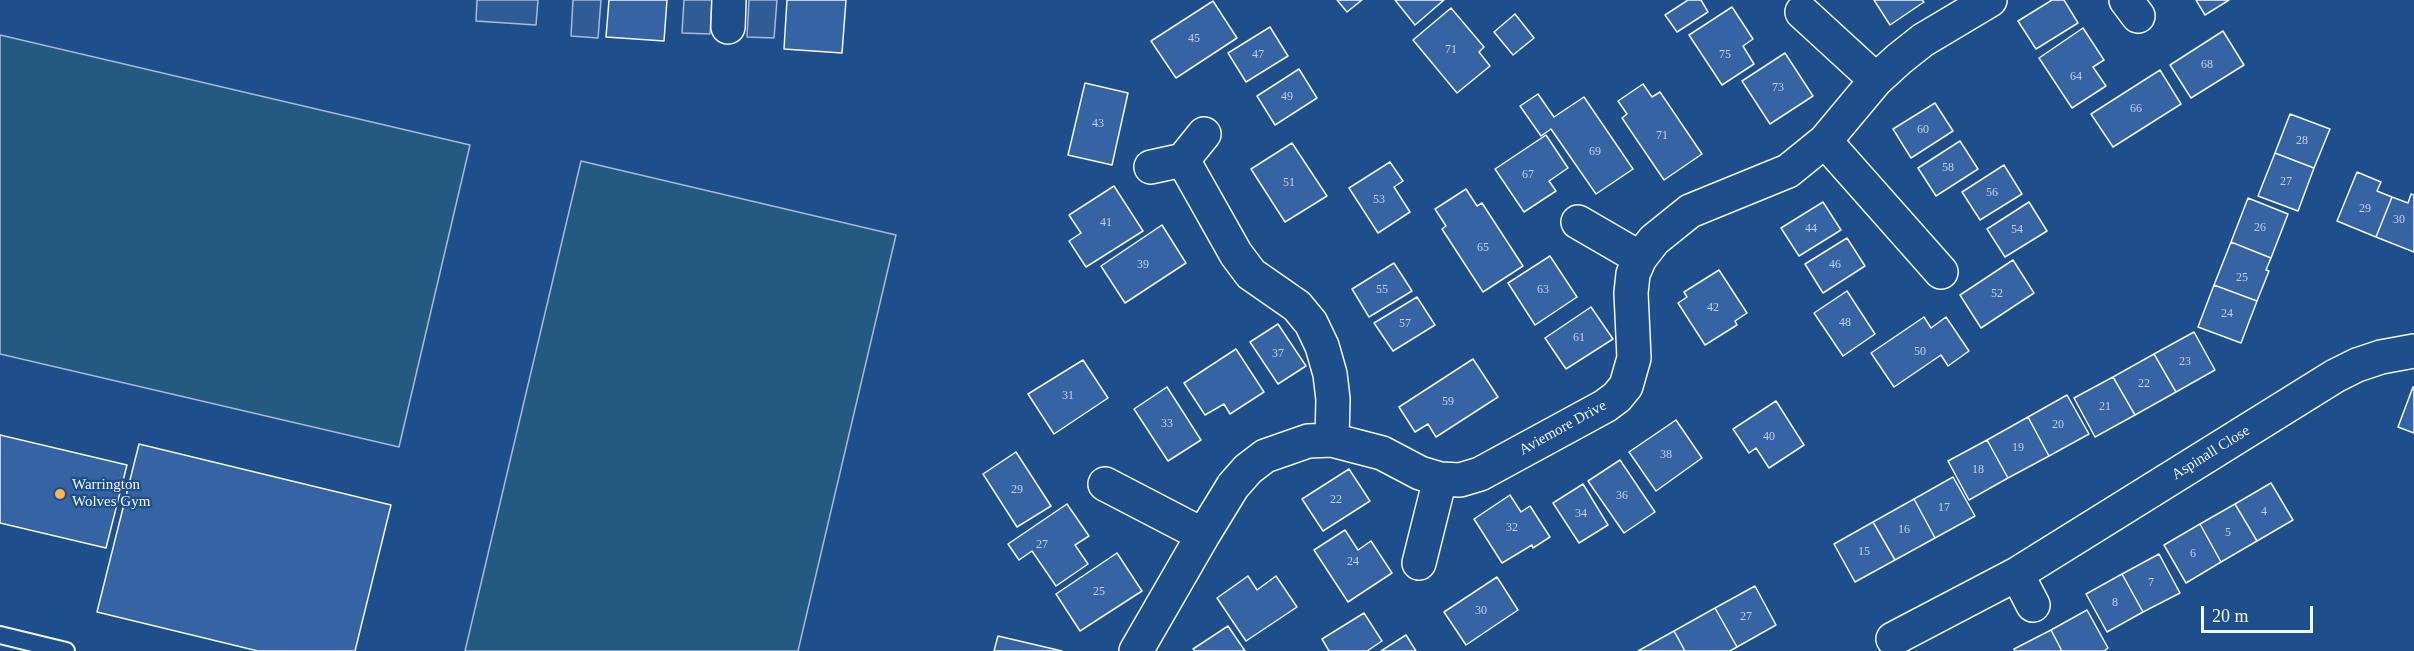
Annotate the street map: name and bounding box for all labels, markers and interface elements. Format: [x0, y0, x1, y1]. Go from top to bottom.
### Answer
house number: 45 [1188, 32, 1200, 46]
house number: 71 [1445, 43, 1457, 57]
house number: 47 [1252, 48, 1264, 62]
house number: 75 [1719, 48, 1731, 62]
house number: 68 [2201, 58, 2213, 72]
house number: 64 [2070, 70, 2082, 84]
house number: 73 [1772, 81, 1784, 95]
house number: 49 [1281, 90, 1293, 104]
house number: 66 [2130, 102, 2142, 116]
house number: 43 [1092, 117, 1104, 131]
house number: 60 [1917, 123, 1929, 137]
house number: 71 [1656, 129, 1668, 143]
house number: 28 [2296, 134, 2308, 148]
house number: 69 [1589, 145, 1601, 159]
house number: 58 [1942, 161, 1954, 175]
house number: 67 [1522, 168, 1534, 182]
house number: 27 [2280, 175, 2292, 189]
house number: 51 [1283, 176, 1295, 190]
house number: 56 [1986, 186, 1998, 200]
house number: 53 [1373, 193, 1385, 207]
house number: 29 [2359, 202, 2371, 216]
house number: 30 [2393, 213, 2405, 227]
house number: 41 [1100, 216, 1112, 230]
house number: 26 [2254, 221, 2266, 235]
house number: 44 [1805, 222, 1817, 236]
house number: 54 [2011, 223, 2023, 237]
house number: 65 [1477, 241, 1489, 255]
house number: 39 [1137, 258, 1149, 272]
house number: 46 [1829, 258, 1841, 272]
house number: 25 [2236, 271, 2248, 285]
house number: 55 [1376, 283, 1388, 297]
house number: 63 [1537, 283, 1549, 297]
house number: 52 [1991, 287, 2003, 301]
house number: 42 [1707, 301, 1719, 315]
house number: 24 [2221, 307, 2233, 321]
house number: 48 [1839, 316, 1851, 330]
house number: 57 [1399, 317, 1411, 331]
house number: 61 [1573, 331, 1585, 345]
house number: 50 [1914, 345, 1926, 359]
house number: 37 [1272, 347, 1284, 361]
house number: 23 [2179, 355, 2191, 369]
house number: 22 [2138, 377, 2150, 391]
house number: 31 [1062, 389, 1074, 403]
house number: 59 [1442, 395, 1454, 409]
street label: Aviemore Drive [1516, 397, 1610, 459]
house number: 21 [2099, 400, 2111, 414]
house number: 33 [1161, 417, 1173, 431]
house number: 20 [2052, 418, 2064, 432]
street label: Aspinall Close [2169, 422, 2253, 484]
house number: 40 [1763, 430, 1775, 444]
house number: 19 [2012, 441, 2024, 455]
house number: 38 [1660, 448, 1672, 462]
house number: 18 [1972, 463, 1984, 477]
place label: Warrington Wolves Gym [72, 476, 150, 511]
house number: 29 [1011, 483, 1023, 497]
marker: Warrington Wolves Gym [53, 487, 67, 501]
house number: 36 [1616, 489, 1628, 503]
house number: 22 [1330, 493, 1342, 507]
house number: 17 [1938, 501, 1950, 515]
house number: 4 [2261, 505, 2267, 519]
house number: 34 [1575, 507, 1587, 521]
house number: 32 [1506, 521, 1518, 535]
house number: 16 [1898, 523, 1910, 537]
house number: 5 [2225, 526, 2231, 540]
house number: 27 [1036, 538, 1048, 552]
house number: 15 [1858, 545, 1870, 559]
house number: 6 [2190, 547, 2196, 561]
house number: 24 [1347, 555, 1359, 569]
house number: 7 [2148, 576, 2154, 590]
house number: 25 [1093, 585, 1105, 599]
scale bar [2204, 594, 2316, 632]
house number: 8 [2112, 596, 2118, 610]
house number: 30 [1475, 604, 1487, 618]
text: 20 m [2212, 606, 2249, 626]
house number: 27 [1740, 610, 1752, 624]

